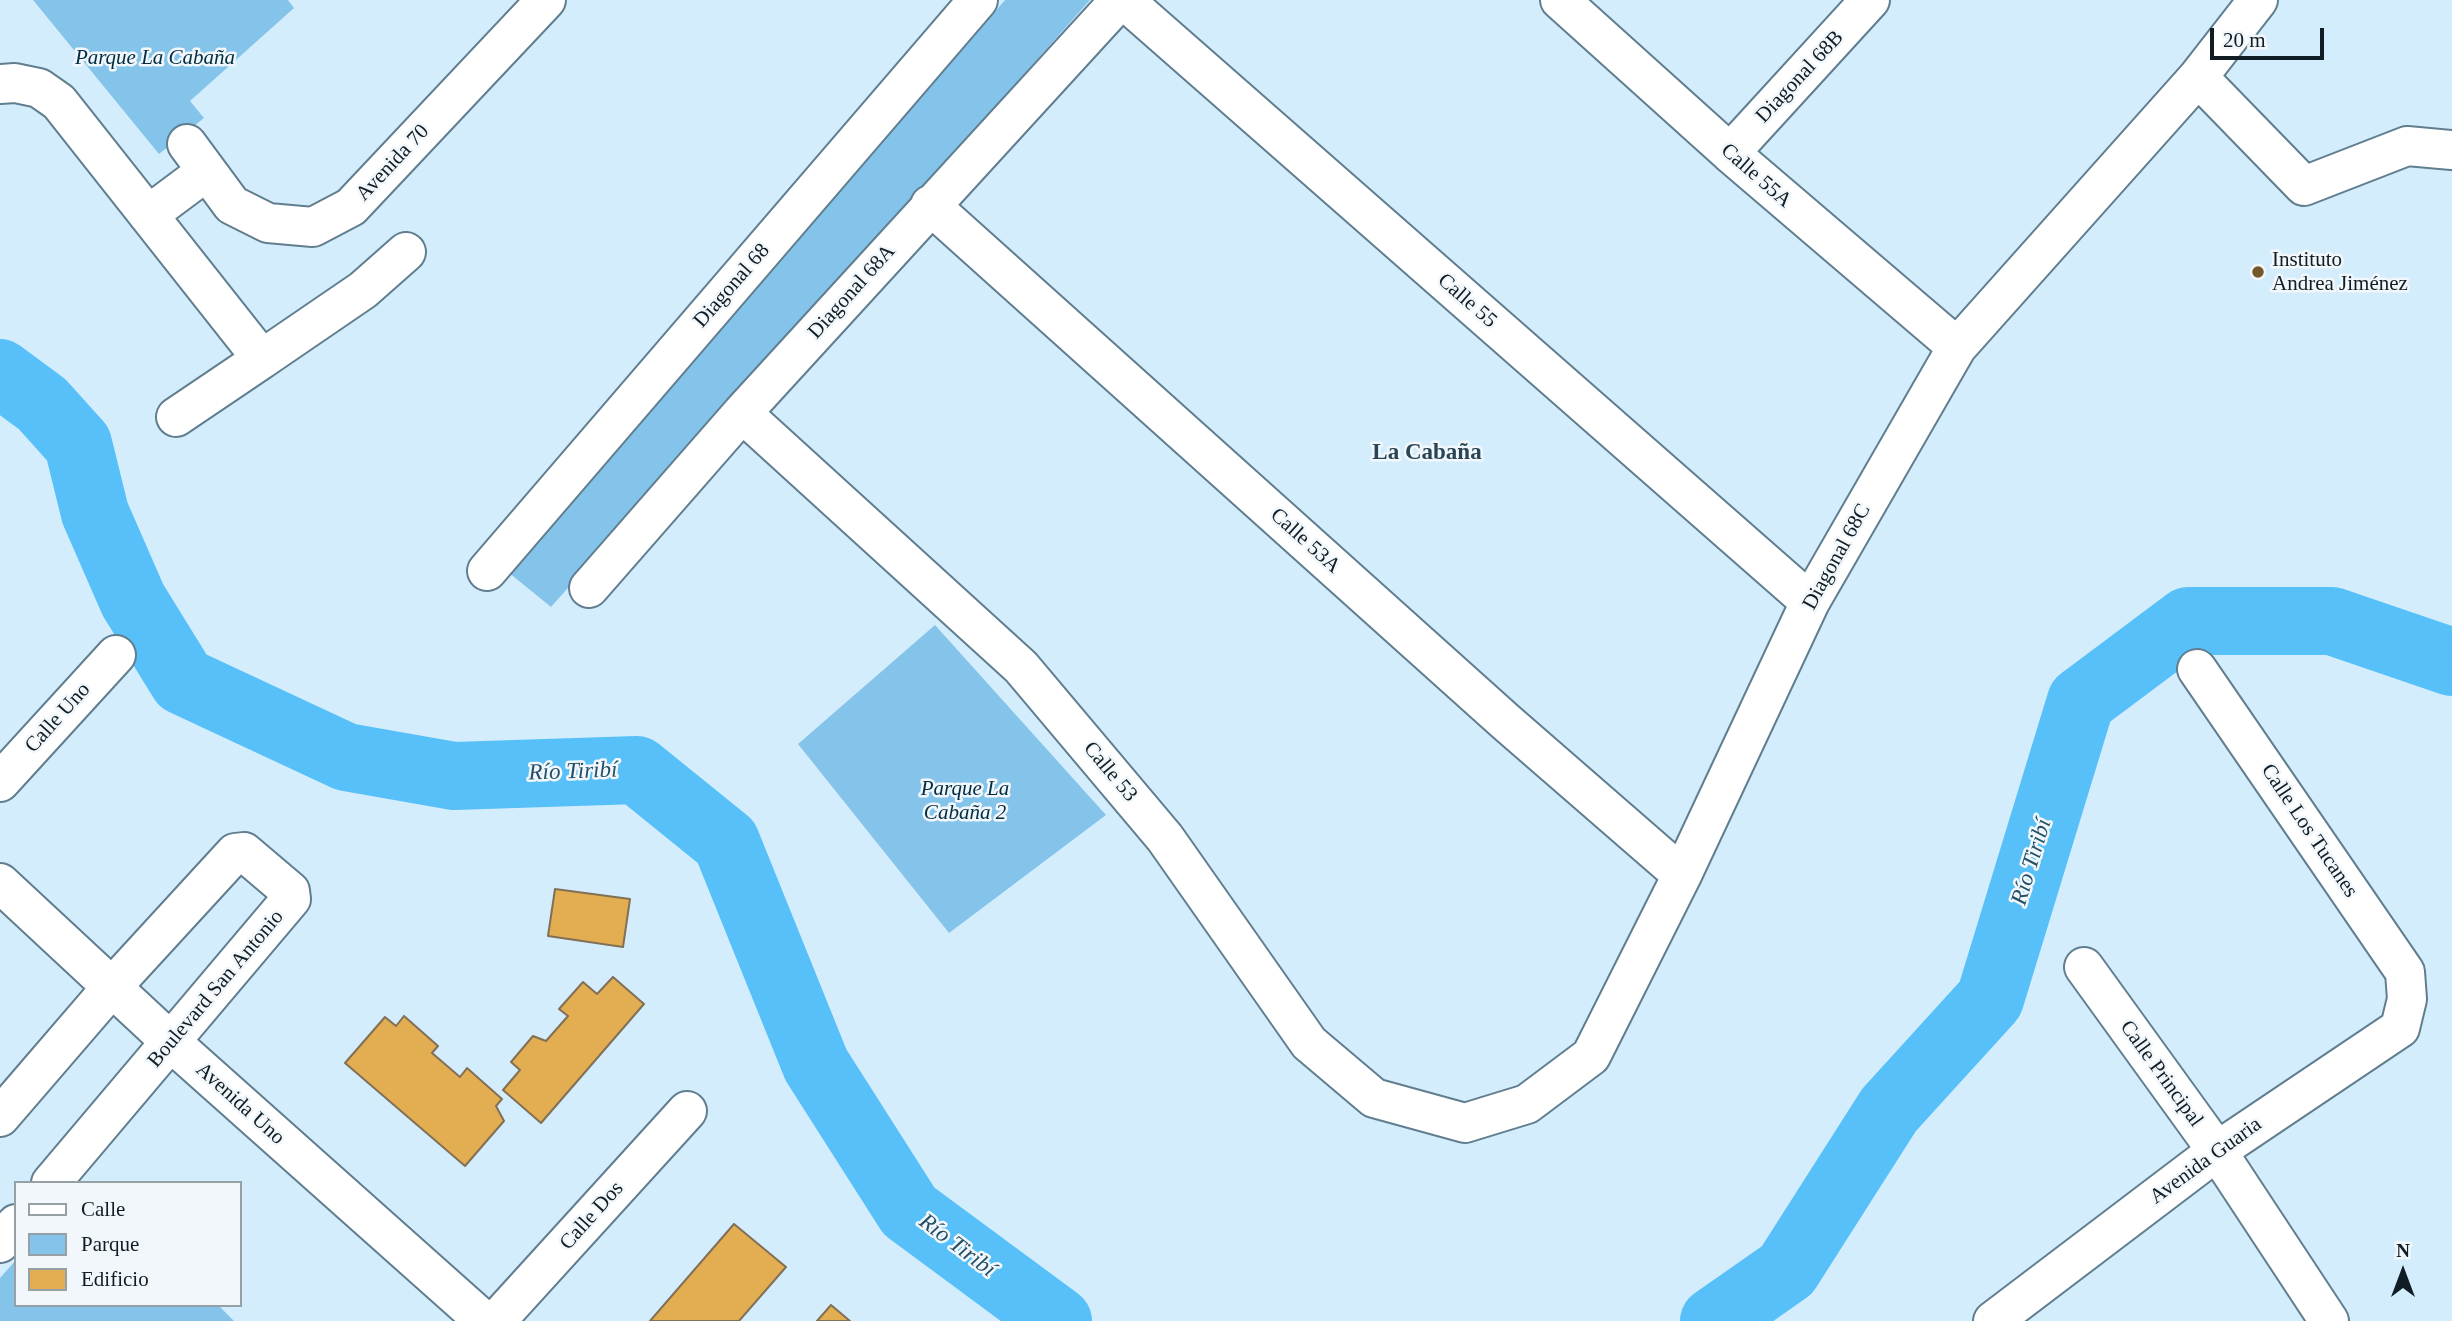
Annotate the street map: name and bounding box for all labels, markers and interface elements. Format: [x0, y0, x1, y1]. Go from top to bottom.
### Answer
scale bar [2214, 14, 2328, 58]
street label: Diagonal 68B [1751, 26, 1849, 128]
text: 20 m [2223, 28, 2266, 52]
park label: Parque La Cabaña [75, 45, 235, 71]
street label: Avenida 70 [351, 119, 435, 207]
street label: Calle 55A [1715, 138, 1797, 214]
street label: Diagonal 68 [689, 239, 775, 333]
street label: Diagonal 68A [803, 240, 901, 344]
place label: Instituto Andrea Jiménez [2272, 247, 2408, 297]
marker: Instituto Andrea Jiménez [2250, 264, 2266, 280]
street label: Calle 55 [1432, 268, 1502, 334]
district label: La Cabaña [1372, 439, 1482, 467]
street label: Diagonal 68C [1798, 500, 1876, 614]
street label: Calle 53A [1265, 503, 1345, 579]
street label: Calle Uno [20, 678, 96, 758]
street label: Calle 53 [1078, 737, 1142, 807]
water label: Río Tiribí [528, 757, 618, 787]
street label: Calle Los Tucanes [2255, 759, 2363, 903]
park label: Parque La Cabaña 2 [921, 776, 1009, 826]
water label: Río Tiribí [2006, 815, 2058, 909]
street label: Boulevard San Antonio [143, 905, 289, 1073]
street label: Calle Principal [2114, 1016, 2208, 1132]
street label: Avenida Uno [190, 1058, 290, 1150]
street label: Avenida Guaria [2145, 1112, 2267, 1210]
street label: Calle Dos [555, 1177, 629, 1255]
legend [14, 1181, 242, 1307]
text: Calle [81, 1197, 125, 1221]
water label: Río Tiribí [913, 1208, 1001, 1284]
text: Parque [81, 1232, 139, 1256]
north arrow [2368, 1237, 2438, 1307]
text: N [2396, 1240, 2410, 1261]
text: Edificio [81, 1267, 149, 1291]

